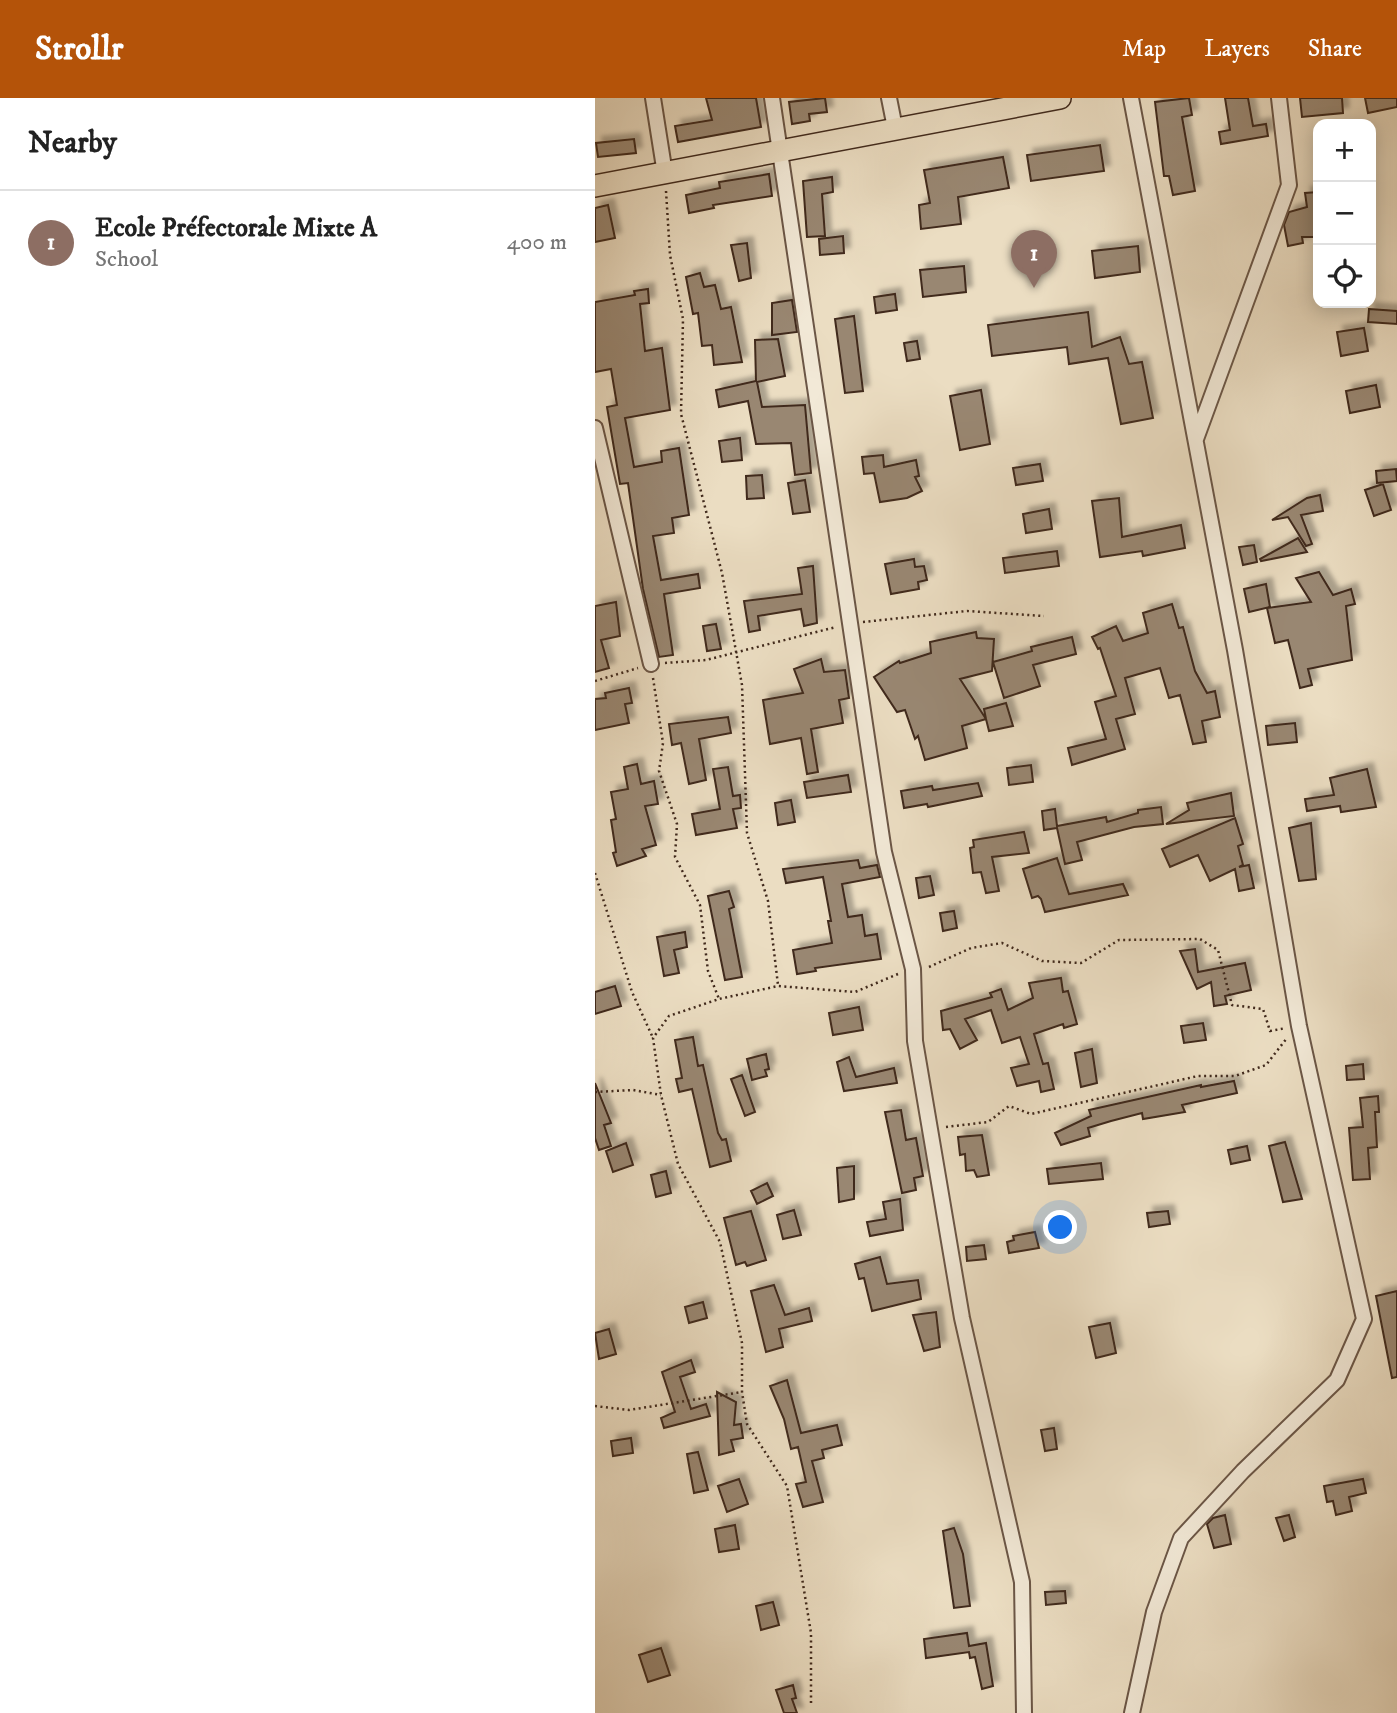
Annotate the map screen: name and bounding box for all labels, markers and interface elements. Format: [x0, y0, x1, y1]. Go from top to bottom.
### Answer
text: Strollr [35, 29, 123, 70]
text: Map [1122, 34, 1166, 64]
text: Layers [1204, 34, 1270, 64]
text: Share [1308, 34, 1362, 64]
map controls [1313, 119, 1376, 308]
button: + [1313, 119, 1376, 182]
text: Nearby [28, 125, 117, 162]
button: − [1313, 182, 1376, 245]
text: Ecole Préfectorale Mixte A [95, 212, 377, 245]
text: 1 [47, 228, 55, 257]
text: 400 m [507, 228, 567, 257]
pin: 1 [1011, 230, 1057, 288]
text: School [95, 245, 158, 274]
button: locate [1313, 245, 1376, 308]
your location [1043, 1210, 1077, 1244]

